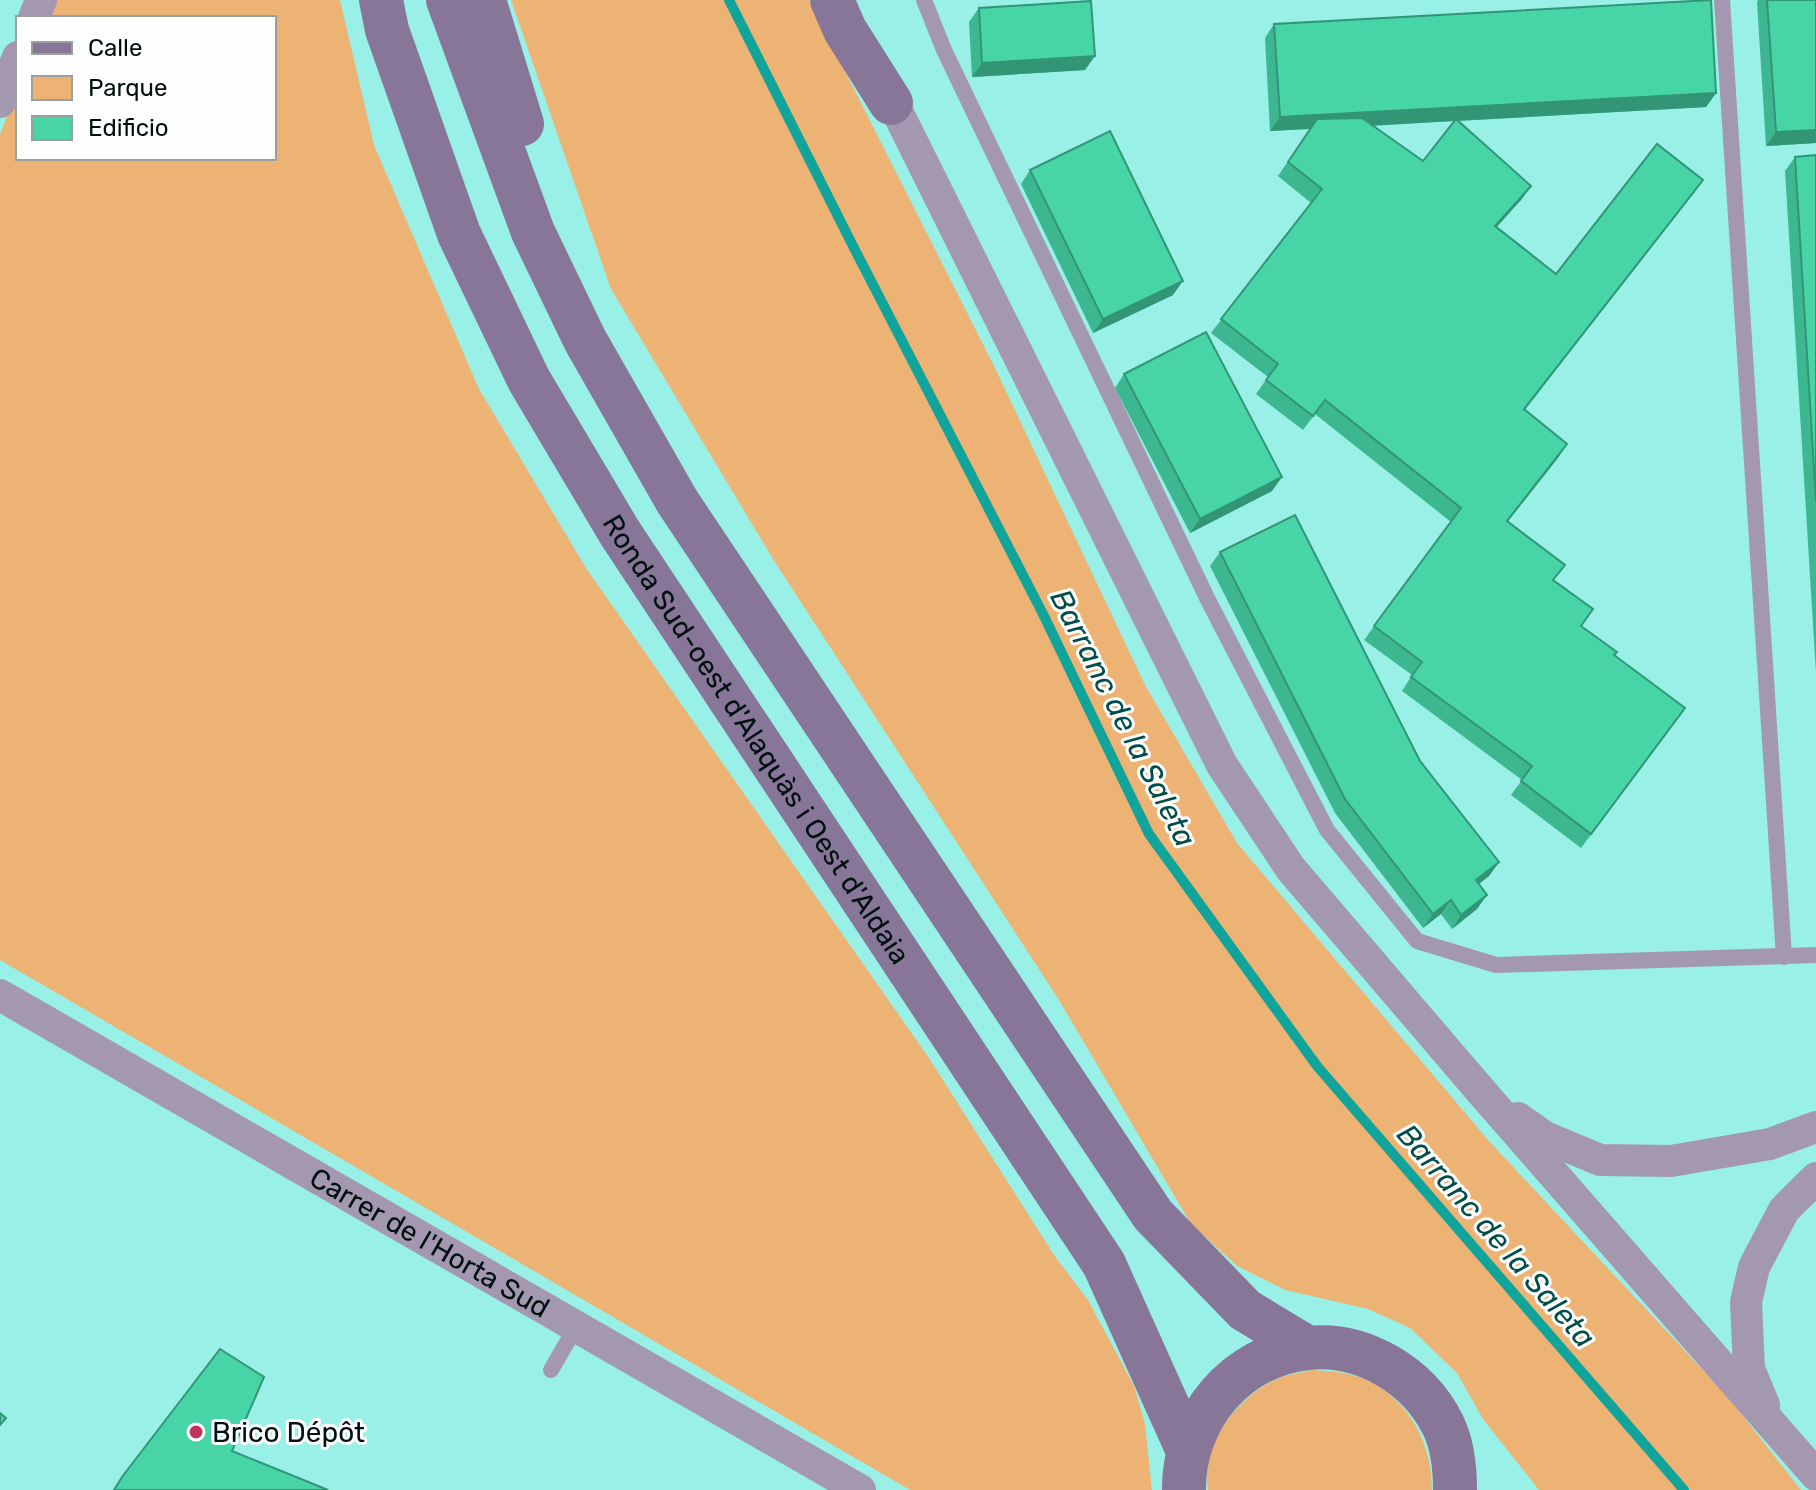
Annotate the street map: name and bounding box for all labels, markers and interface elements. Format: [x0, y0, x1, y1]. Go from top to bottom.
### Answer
legend [16, 16, 276, 160]
text: Calle [88, 34, 142, 62]
text: Parque [88, 74, 167, 102]
text: Edificio [88, 114, 169, 142]
street label: Ronda Sud-oest d'Alaquàs i Oest d'Aldaia [596, 509, 917, 970]
water label: Barranc de la Saleta [1042, 583, 1204, 853]
water label: Barranc de la Saleta [1389, 1117, 1603, 1355]
street label: Carrer de l'Horta Sud [304, 1161, 555, 1325]
place label: Brico Dépôt [212, 1416, 365, 1449]
marker: Brico Dépôt [187, 1423, 205, 1441]

